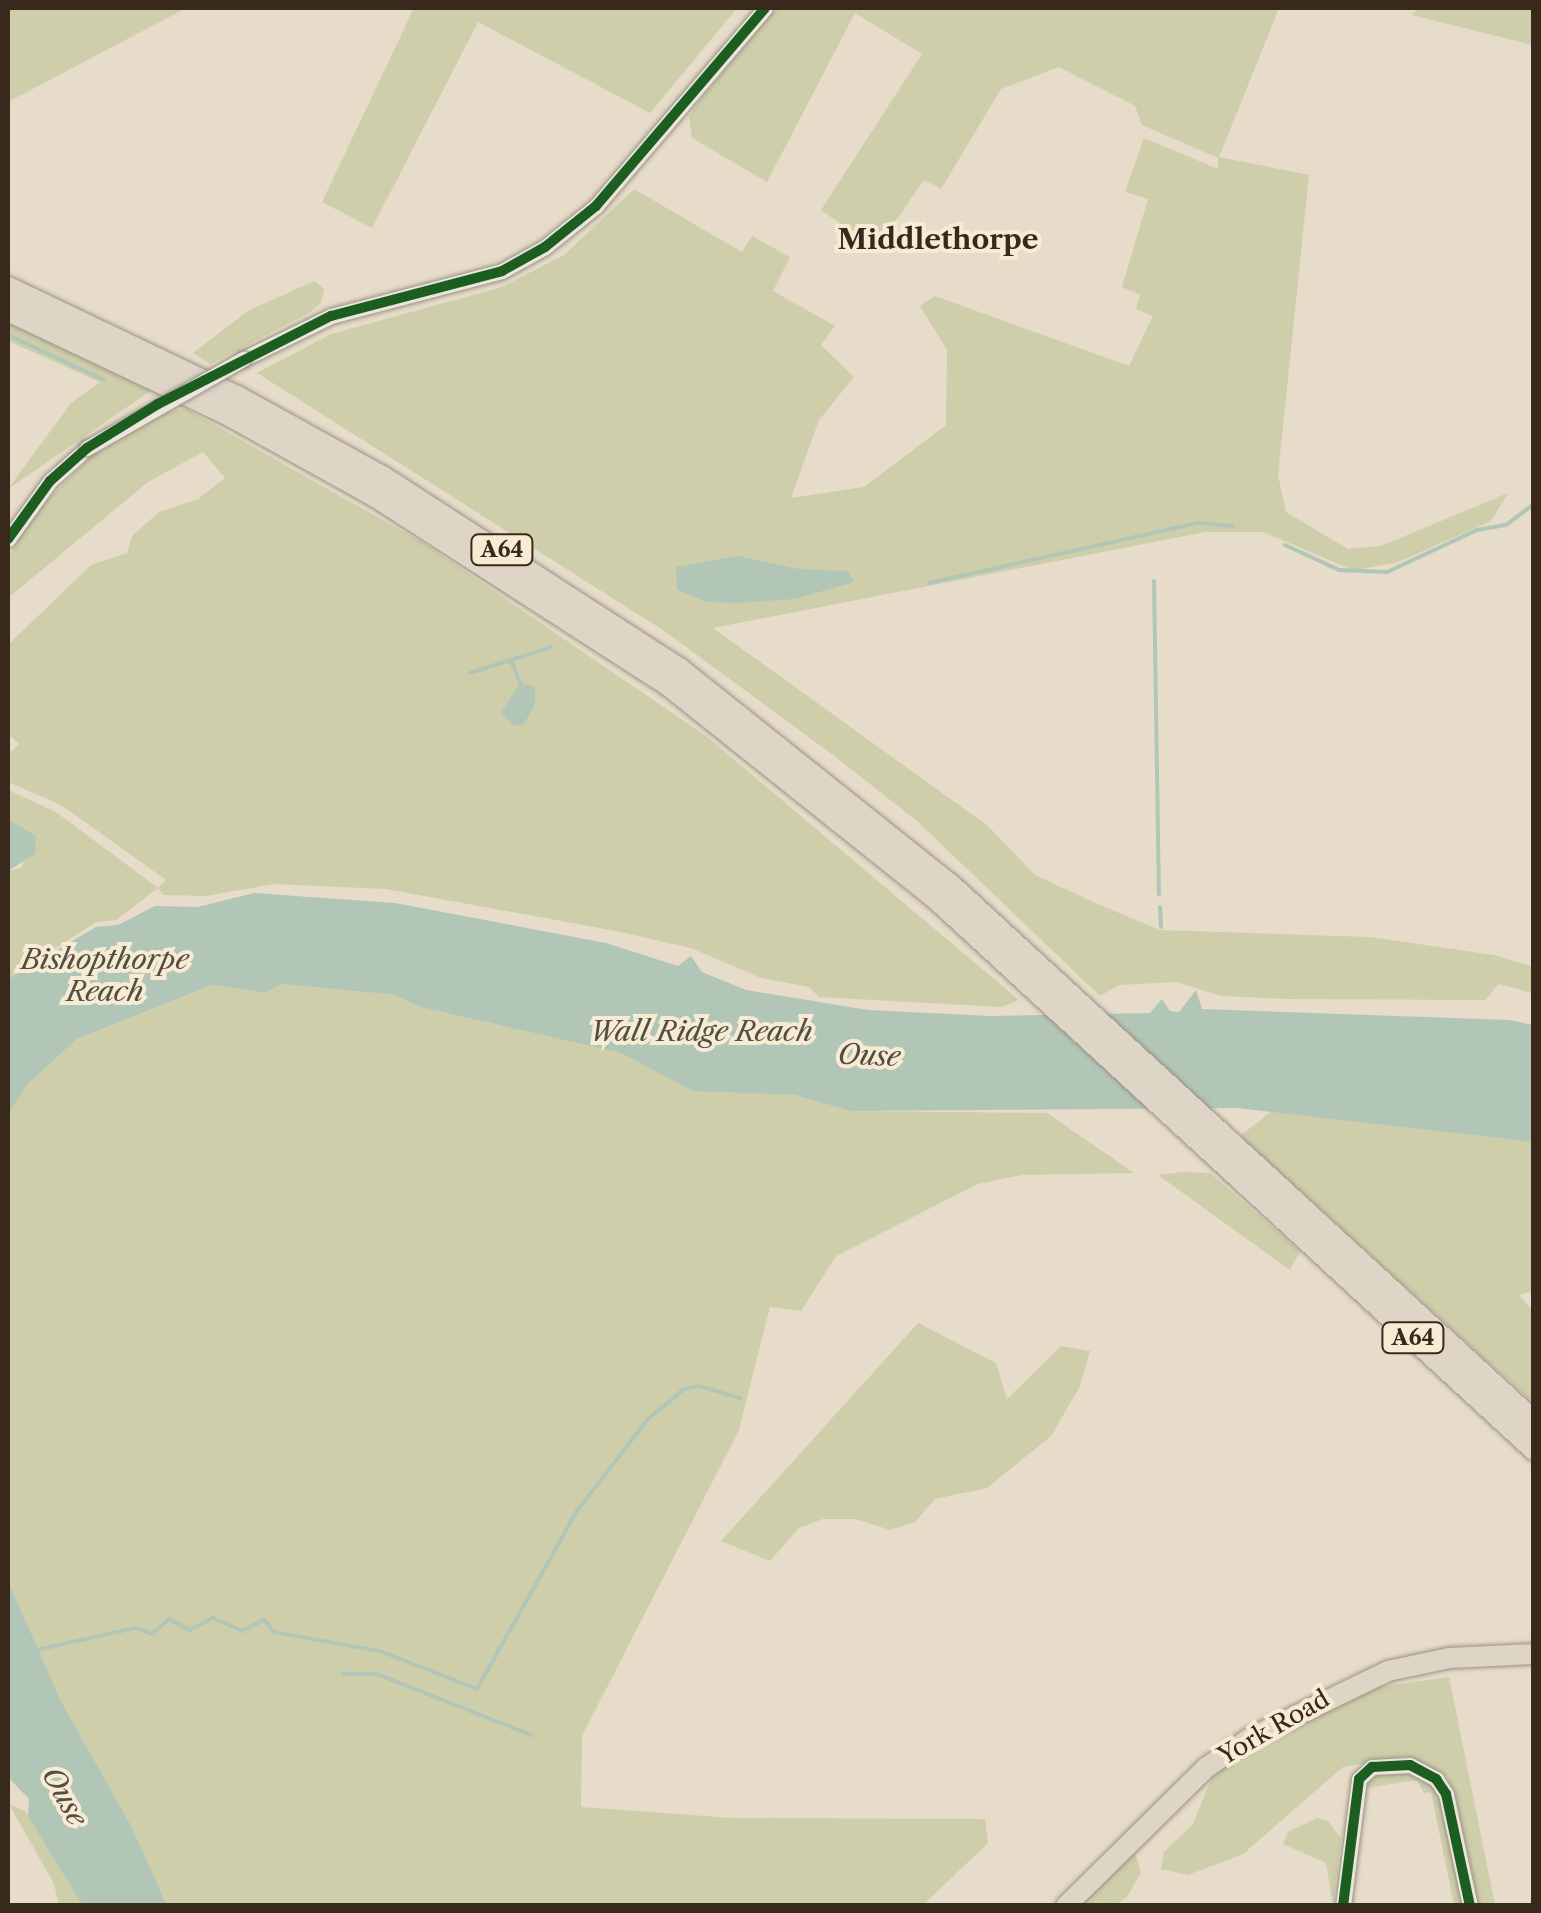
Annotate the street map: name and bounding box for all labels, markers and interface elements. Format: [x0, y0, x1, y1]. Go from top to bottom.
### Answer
district label: Middlethorpe [837, 222, 1039, 256]
road number: A64 [470, 533, 534, 567]
water label: Bishopthorpe Reach [21, 942, 189, 1008]
water label: Wall Ridge Reach [589, 1014, 813, 1048]
water label: Ouse [837, 1037, 901, 1073]
road number: A64 [1380, 1321, 1446, 1355]
street label: York Road [1213, 1684, 1335, 1772]
water label: Ouse [35, 1760, 95, 1832]

